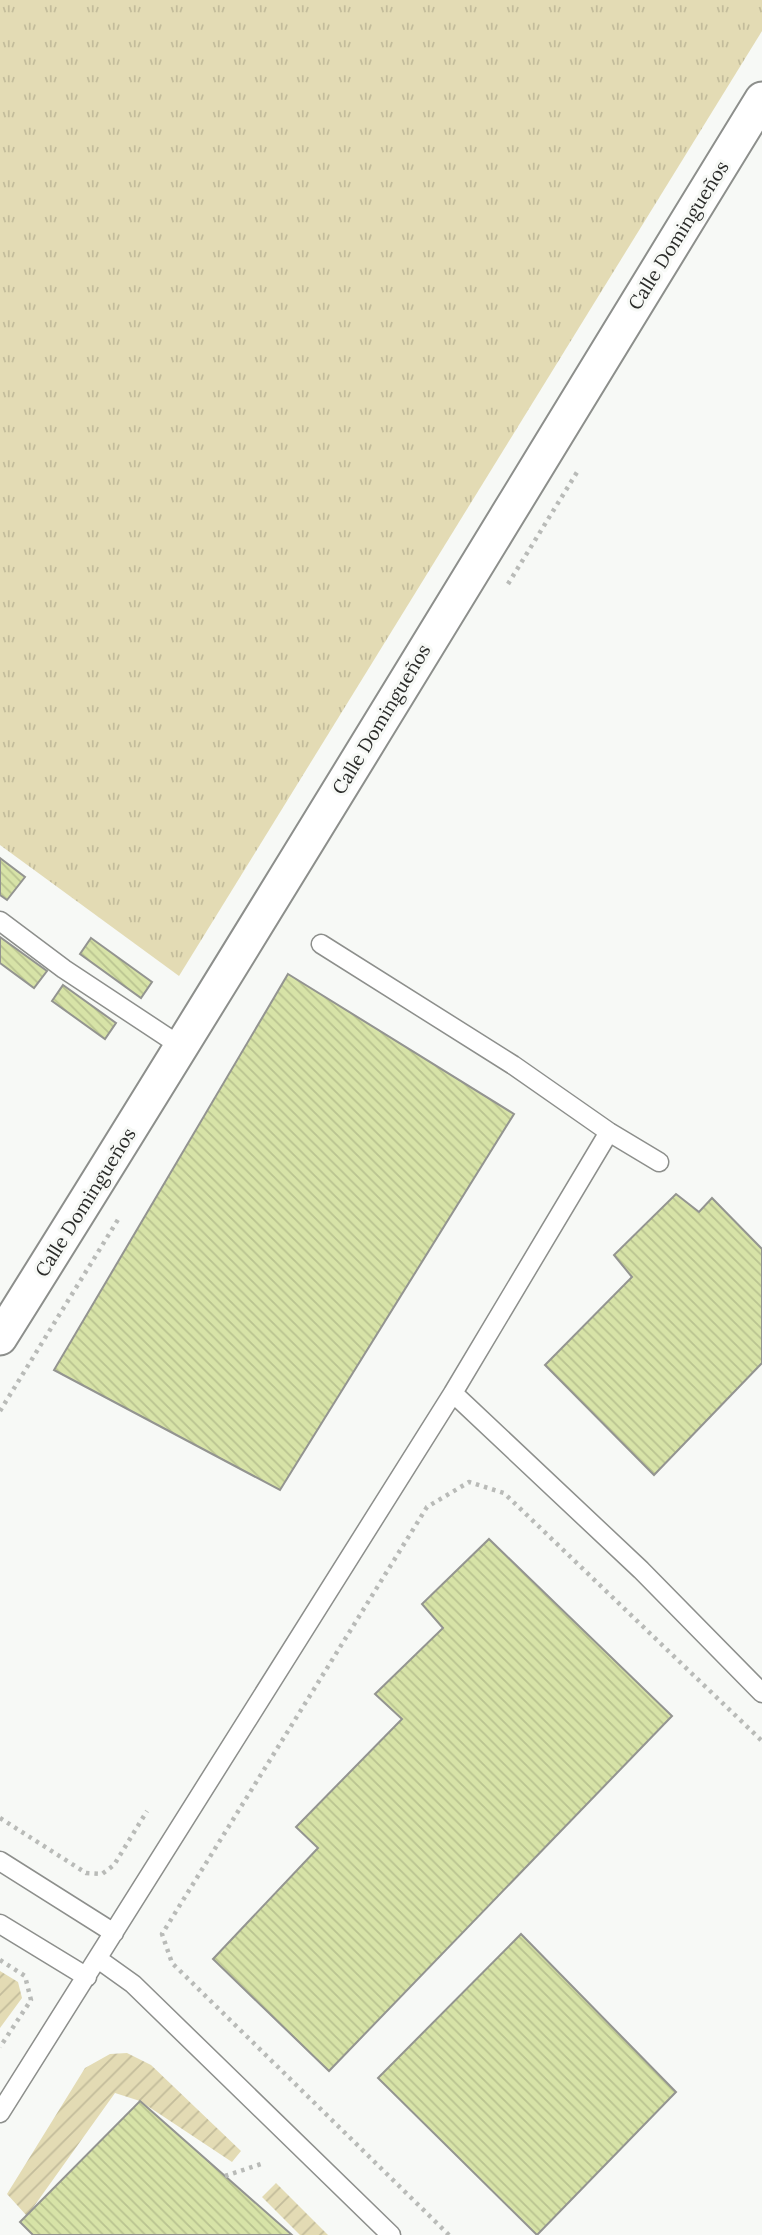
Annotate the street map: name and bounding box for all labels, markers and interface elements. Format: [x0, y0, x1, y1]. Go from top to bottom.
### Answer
street label: Calle Domingueños [622, 156, 734, 314]
street label: Calle Domingueños [327, 639, 436, 799]
street label: Calle Domingueños [29, 1123, 141, 1281]

